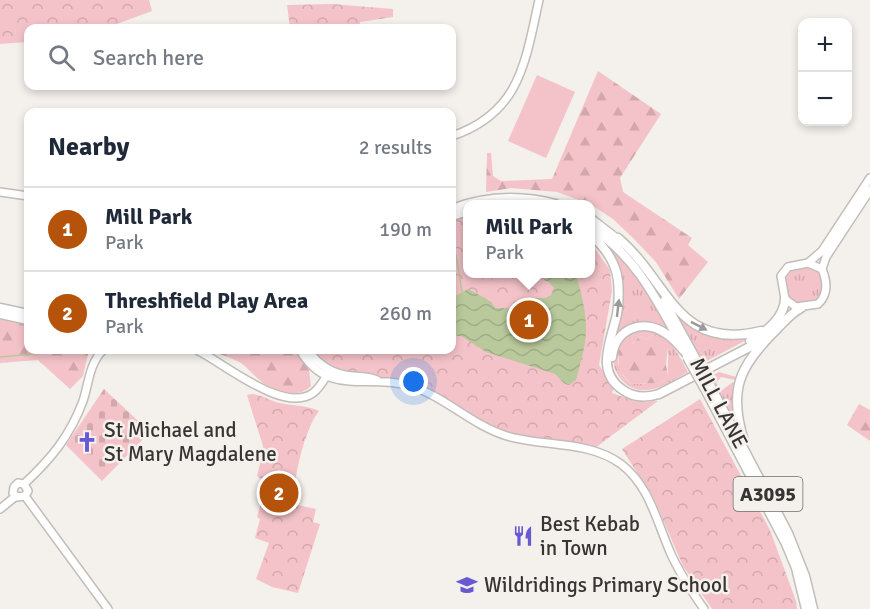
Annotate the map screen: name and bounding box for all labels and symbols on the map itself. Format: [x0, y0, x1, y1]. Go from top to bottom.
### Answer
pin: 1 [510, 298, 548, 342]
one-way arrow [613, 298, 622, 317]
one-way arrow [691, 322, 708, 331]
street label: MILL LANE [684, 353, 754, 453]
your location [399, 367, 428, 396]
place label: St Michael and St Mary Magdalene [104, 417, 277, 467]
church icon: St Michael and St Mary Magdalene [75, 430, 99, 454]
pin: 2 [260, 470, 298, 516]
road number: A3095 [734, 477, 802, 511]
place label: Best Kebab in Town [540, 511, 640, 561]
restaurant icon: Best Kebab in Town [511, 524, 535, 548]
place label: Wildridings Primary School [484, 572, 728, 598]
school or university icon: Wildridings Primary School [455, 573, 479, 597]

